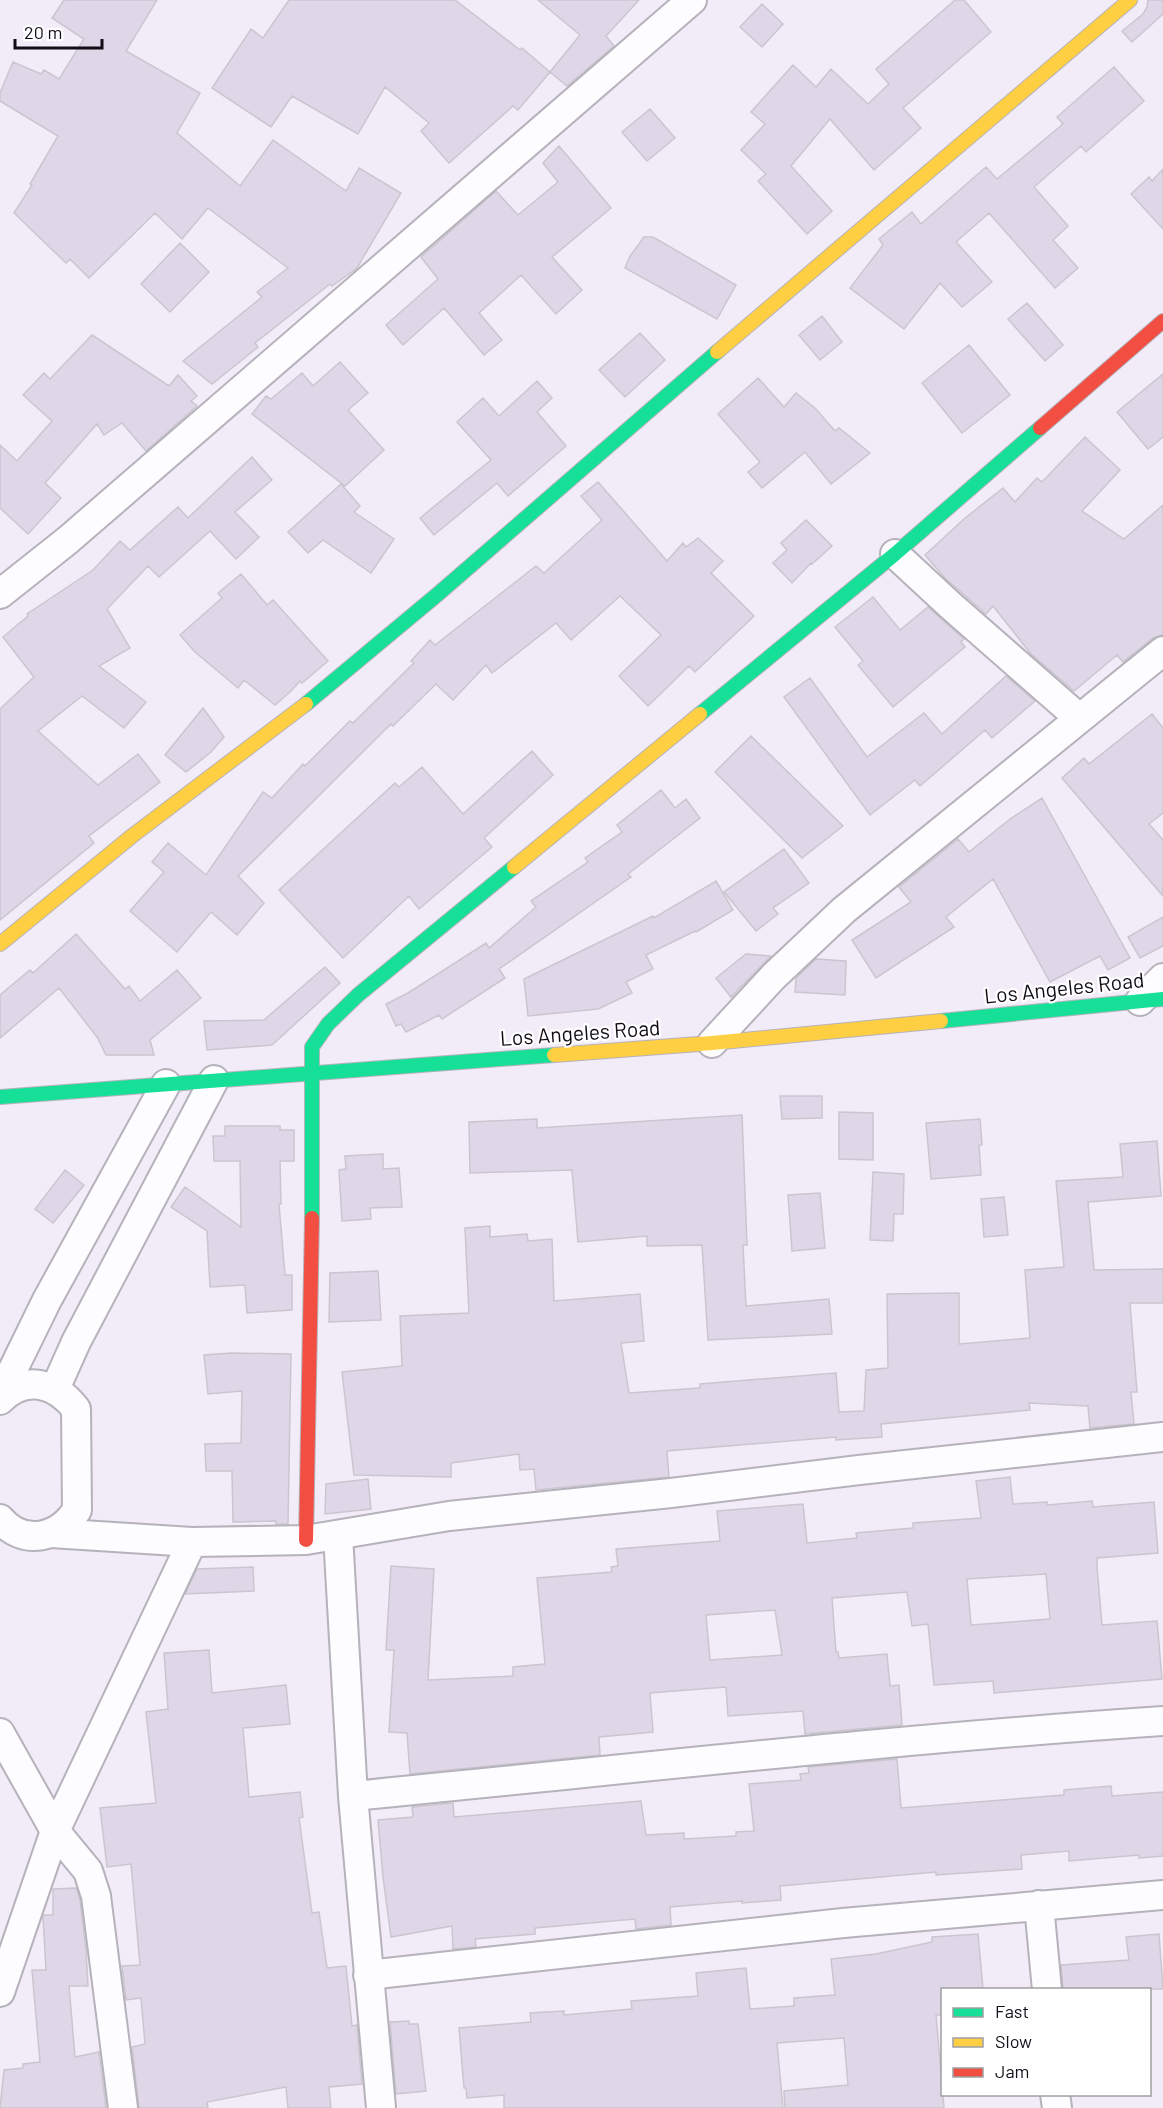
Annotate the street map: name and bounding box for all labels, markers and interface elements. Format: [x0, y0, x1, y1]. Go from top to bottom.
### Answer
scale bar [15, 12, 102, 50]
text: 20 m [24, 21, 62, 43]
street label: Los Angeles Road [983, 966, 1145, 1008]
street label: Los Angeles Road [499, 1014, 661, 1050]
legend [941, 1988, 1151, 2096]
text: Fast [995, 2000, 1029, 2022]
text: Slow [995, 2030, 1032, 2052]
text: Jam [995, 2060, 1029, 2082]

